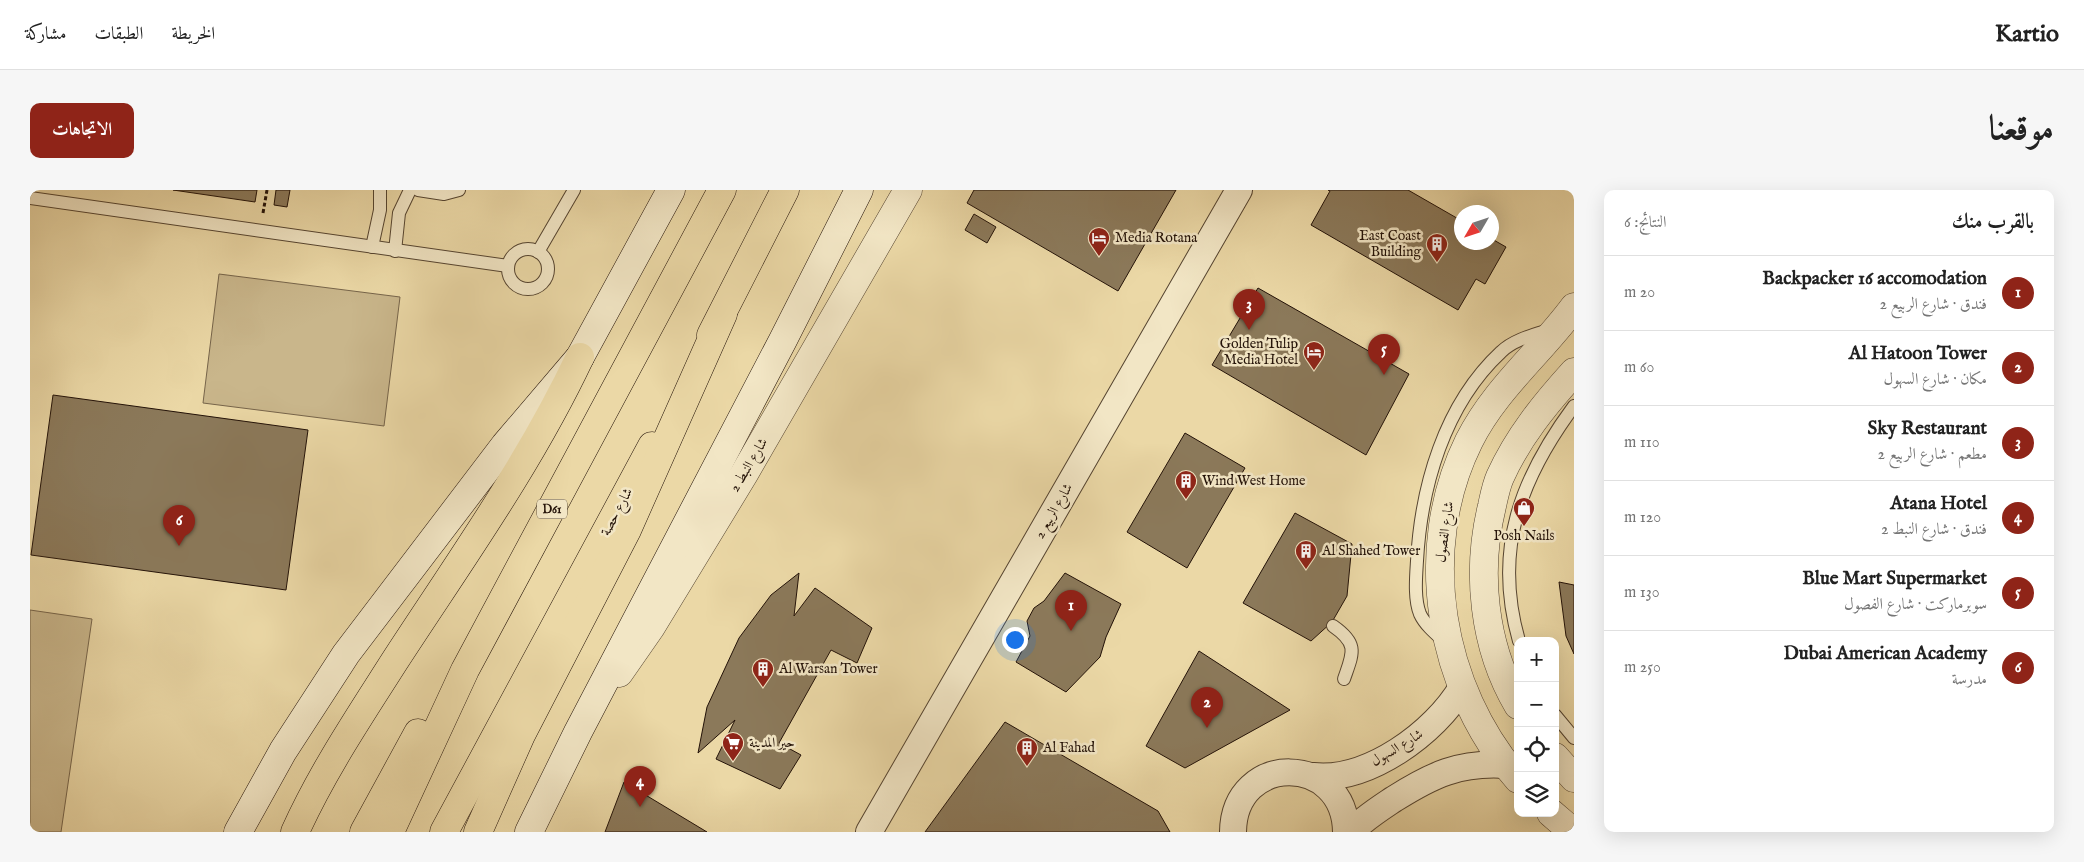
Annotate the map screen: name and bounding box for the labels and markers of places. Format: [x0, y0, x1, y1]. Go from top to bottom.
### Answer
hotel icon: Media Rotana [1087, 226, 1111, 257]
place label: East Coast Building [1359, 227, 1421, 261]
place label: Media Rotana [1115, 229, 1198, 247]
building icon: East Coast Building [1425, 232, 1449, 263]
pin: 3 [1233, 289, 1265, 330]
pin: 5 [1368, 334, 1400, 375]
place label: Golden Tulip Media Hotel [1220, 335, 1298, 369]
hotel icon: Golden Tulip Media Hotel [1302, 340, 1326, 371]
building icon: Wind West Home [1174, 469, 1198, 500]
place label: Wind West Home [1202, 472, 1306, 490]
shop icon: Posh Nails [1512, 496, 1536, 527]
pin: 6 [163, 505, 195, 546]
place label: Posh Nails [1493, 527, 1555, 545]
building icon: Al Shahed Tower [1294, 539, 1318, 570]
place label: Al Shahed Tower [1321, 542, 1420, 560]
pin: 1 [1055, 590, 1087, 631]
building icon: Al Warsan Tower [751, 657, 775, 688]
place label: Al Warsan Tower [778, 660, 878, 678]
pin: 2 [1191, 687, 1223, 728]
supermarket icon: حير المدينة [721, 731, 745, 762]
place label: حير المدينة [749, 734, 795, 752]
building icon: Al Fahad [1015, 736, 1039, 767]
place label: Al Fahad [1042, 739, 1096, 757]
pin: 4 [624, 766, 656, 807]

